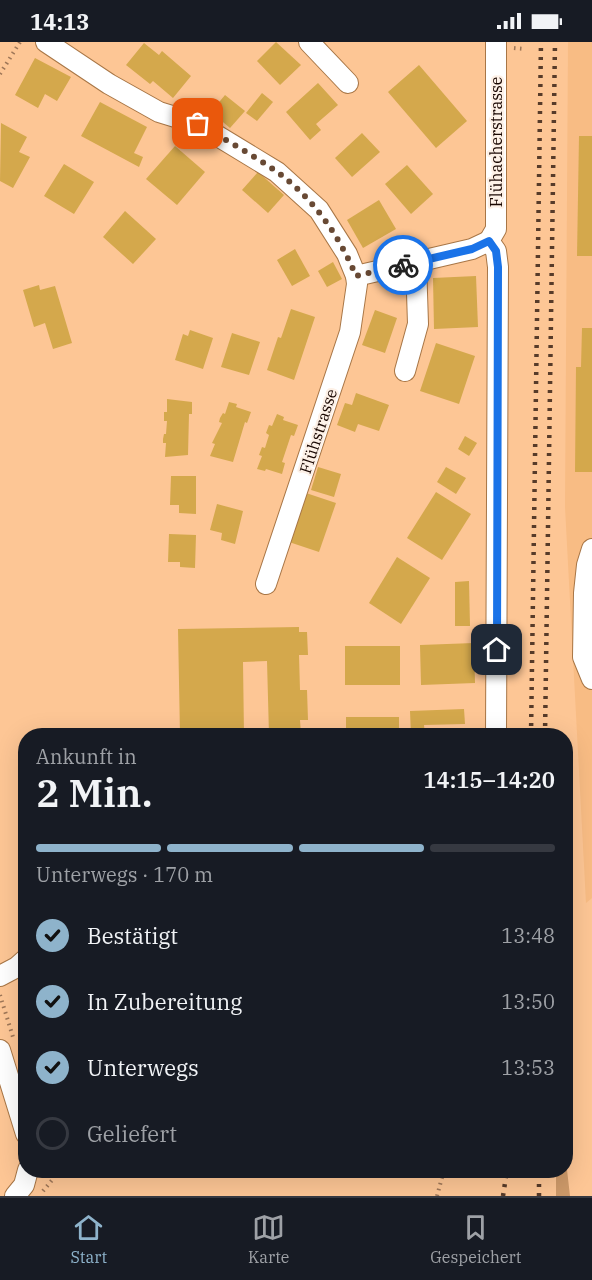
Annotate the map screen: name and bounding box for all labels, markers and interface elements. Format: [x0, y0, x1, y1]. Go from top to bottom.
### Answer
text: 14:13 [30, 7, 89, 36]
street label: Flühacherstrasse [486, 77, 506, 207]
pin [172, 98, 223, 149]
icon: bag [181, 107, 214, 140]
courier [373, 235, 433, 295]
icon: bike [387, 249, 420, 282]
street label: Flühstrasse [295, 386, 341, 476]
pin [471, 624, 522, 675]
icon: home [480, 633, 513, 666]
text: Ankunft in [36, 743, 137, 770]
text: 14:15–14:20 [423, 765, 555, 794]
text: 2 Min. [36, 767, 153, 818]
text: Unterwegs · 170 m [36, 861, 213, 888]
icon: check [36, 919, 69, 952]
text: Bestätigt [87, 921, 178, 950]
text: 13:48 [501, 922, 555, 949]
icon: check [36, 985, 69, 1018]
text: In Zubereitung [87, 987, 242, 1016]
text: 13:50 [501, 988, 555, 1015]
icon: check [36, 1051, 69, 1084]
text: Unterwegs [87, 1053, 199, 1082]
text: 13:53 [501, 1054, 555, 1081]
text: Geliefert [87, 1119, 177, 1148]
tab: Start [70, 1211, 107, 1267]
tab: Karte [248, 1211, 289, 1267]
tab: Gespeichert [430, 1211, 522, 1267]

